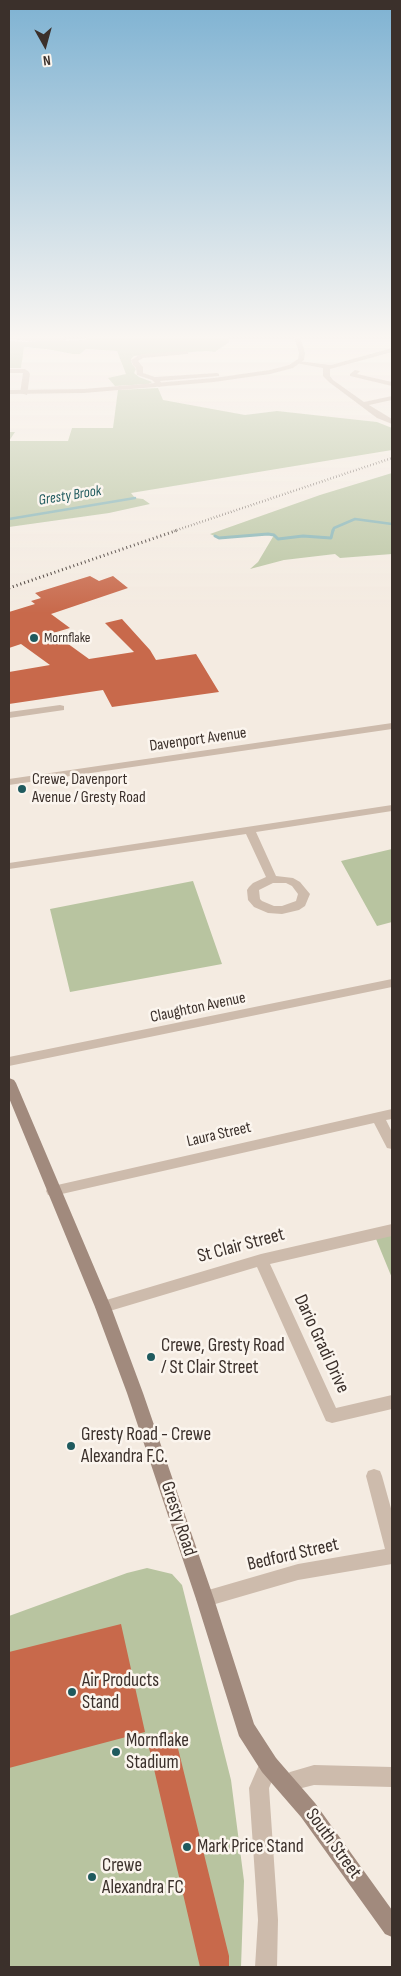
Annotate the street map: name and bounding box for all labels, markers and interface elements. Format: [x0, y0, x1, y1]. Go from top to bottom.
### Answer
north arrow [20, 20, 70, 70]
text: N [42, 51, 52, 69]
water label: Gresty Brook [37, 482, 103, 510]
place label: Mornflake [44, 630, 90, 646]
marker: Mornflake [28, 632, 40, 644]
street label: Davenport Avenue [148, 724, 248, 756]
place label: Crewe, Davenport Avenue / Gresty Road [32, 770, 146, 808]
marker: Crewe, Davenport Avenue / Gresty Road [16, 783, 28, 795]
street label: Claughton Avenue [149, 989, 247, 1027]
street label: Laura Street [185, 1118, 253, 1152]
street label: St Clair Street [195, 1223, 287, 1269]
street label: Dario Gradi Drive [288, 1291, 354, 1397]
place label: Crewe, Gresty Road / St Clair Street [161, 1335, 285, 1379]
marker: Crewe, Gresty Road / St Clair Street [145, 1351, 157, 1363]
place label: Gresty Road - Crewe Alexandra F.C. [81, 1424, 211, 1468]
marker: Gresty Road - Crewe Alexandra F.C. [65, 1440, 77, 1452]
street label: Gresty Road [155, 1479, 201, 1559]
street label: Bedford Street [245, 1533, 341, 1577]
place label: Air Products Stand [82, 1670, 159, 1714]
marker: Air Products Stand [66, 1686, 78, 1698]
place label: Mornflake Stadium [126, 1730, 189, 1774]
marker: Mornflake Stadium [110, 1746, 122, 1758]
street label: South Street [300, 1805, 366, 1883]
place label: Mark Price Stand [197, 1836, 304, 1858]
marker: Mark Price Stand [181, 1841, 193, 1853]
place label: Crewe Alexandra FC [102, 1855, 184, 1899]
marker: Crewe Alexandra FC [86, 1871, 98, 1883]

